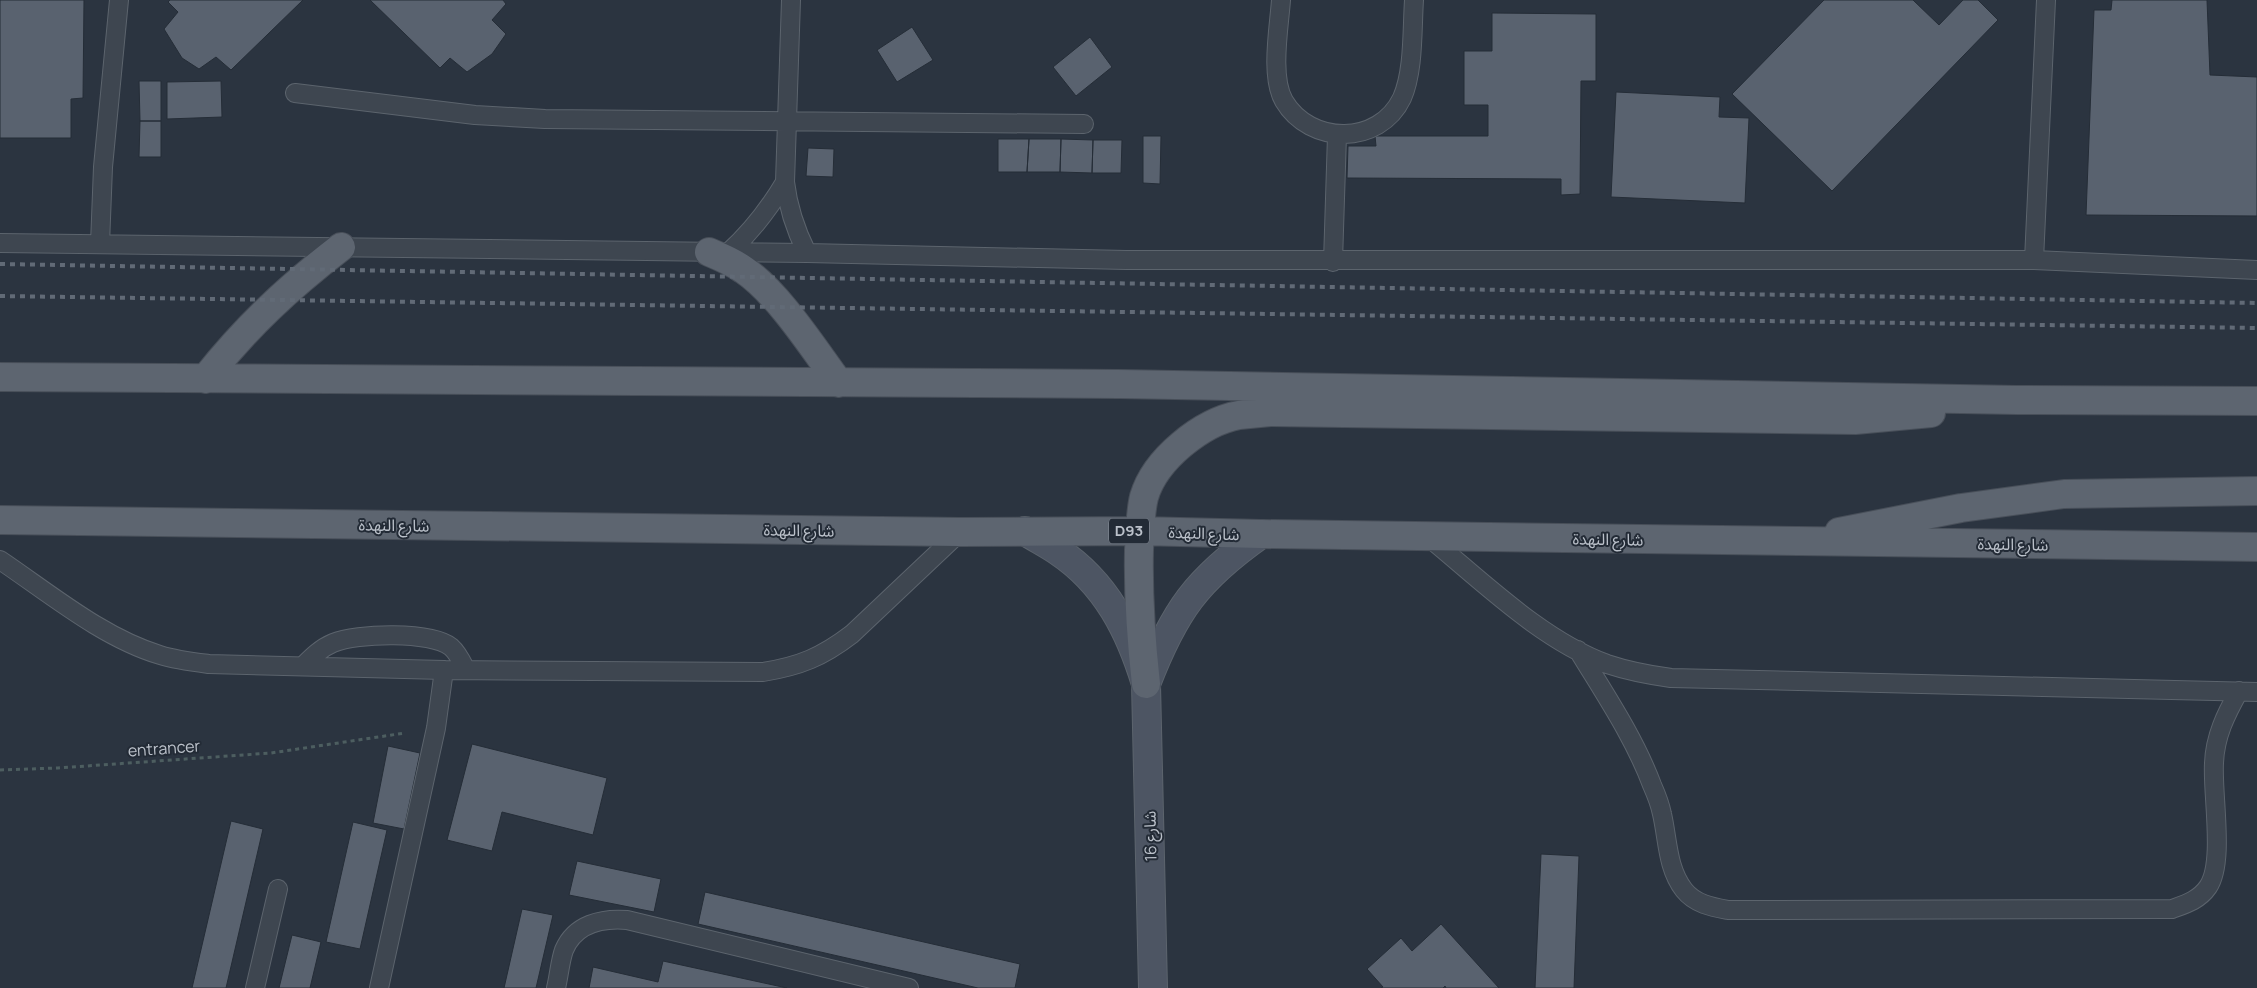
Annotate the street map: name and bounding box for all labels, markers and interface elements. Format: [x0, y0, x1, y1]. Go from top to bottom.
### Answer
street label: شارع النهدة [358, 513, 430, 539]
street label: شارع النهدة [763, 518, 835, 544]
road number: D93 [1109, 518, 1149, 544]
street label: شارع النهدة [1168, 521, 1240, 547]
street label: شارع النهدة [1572, 527, 1644, 553]
street label: شارع النهدة [1977, 532, 2049, 558]
street label: entrancer [127, 734, 201, 762]
street label: شارع 16 [1139, 810, 1163, 861]

